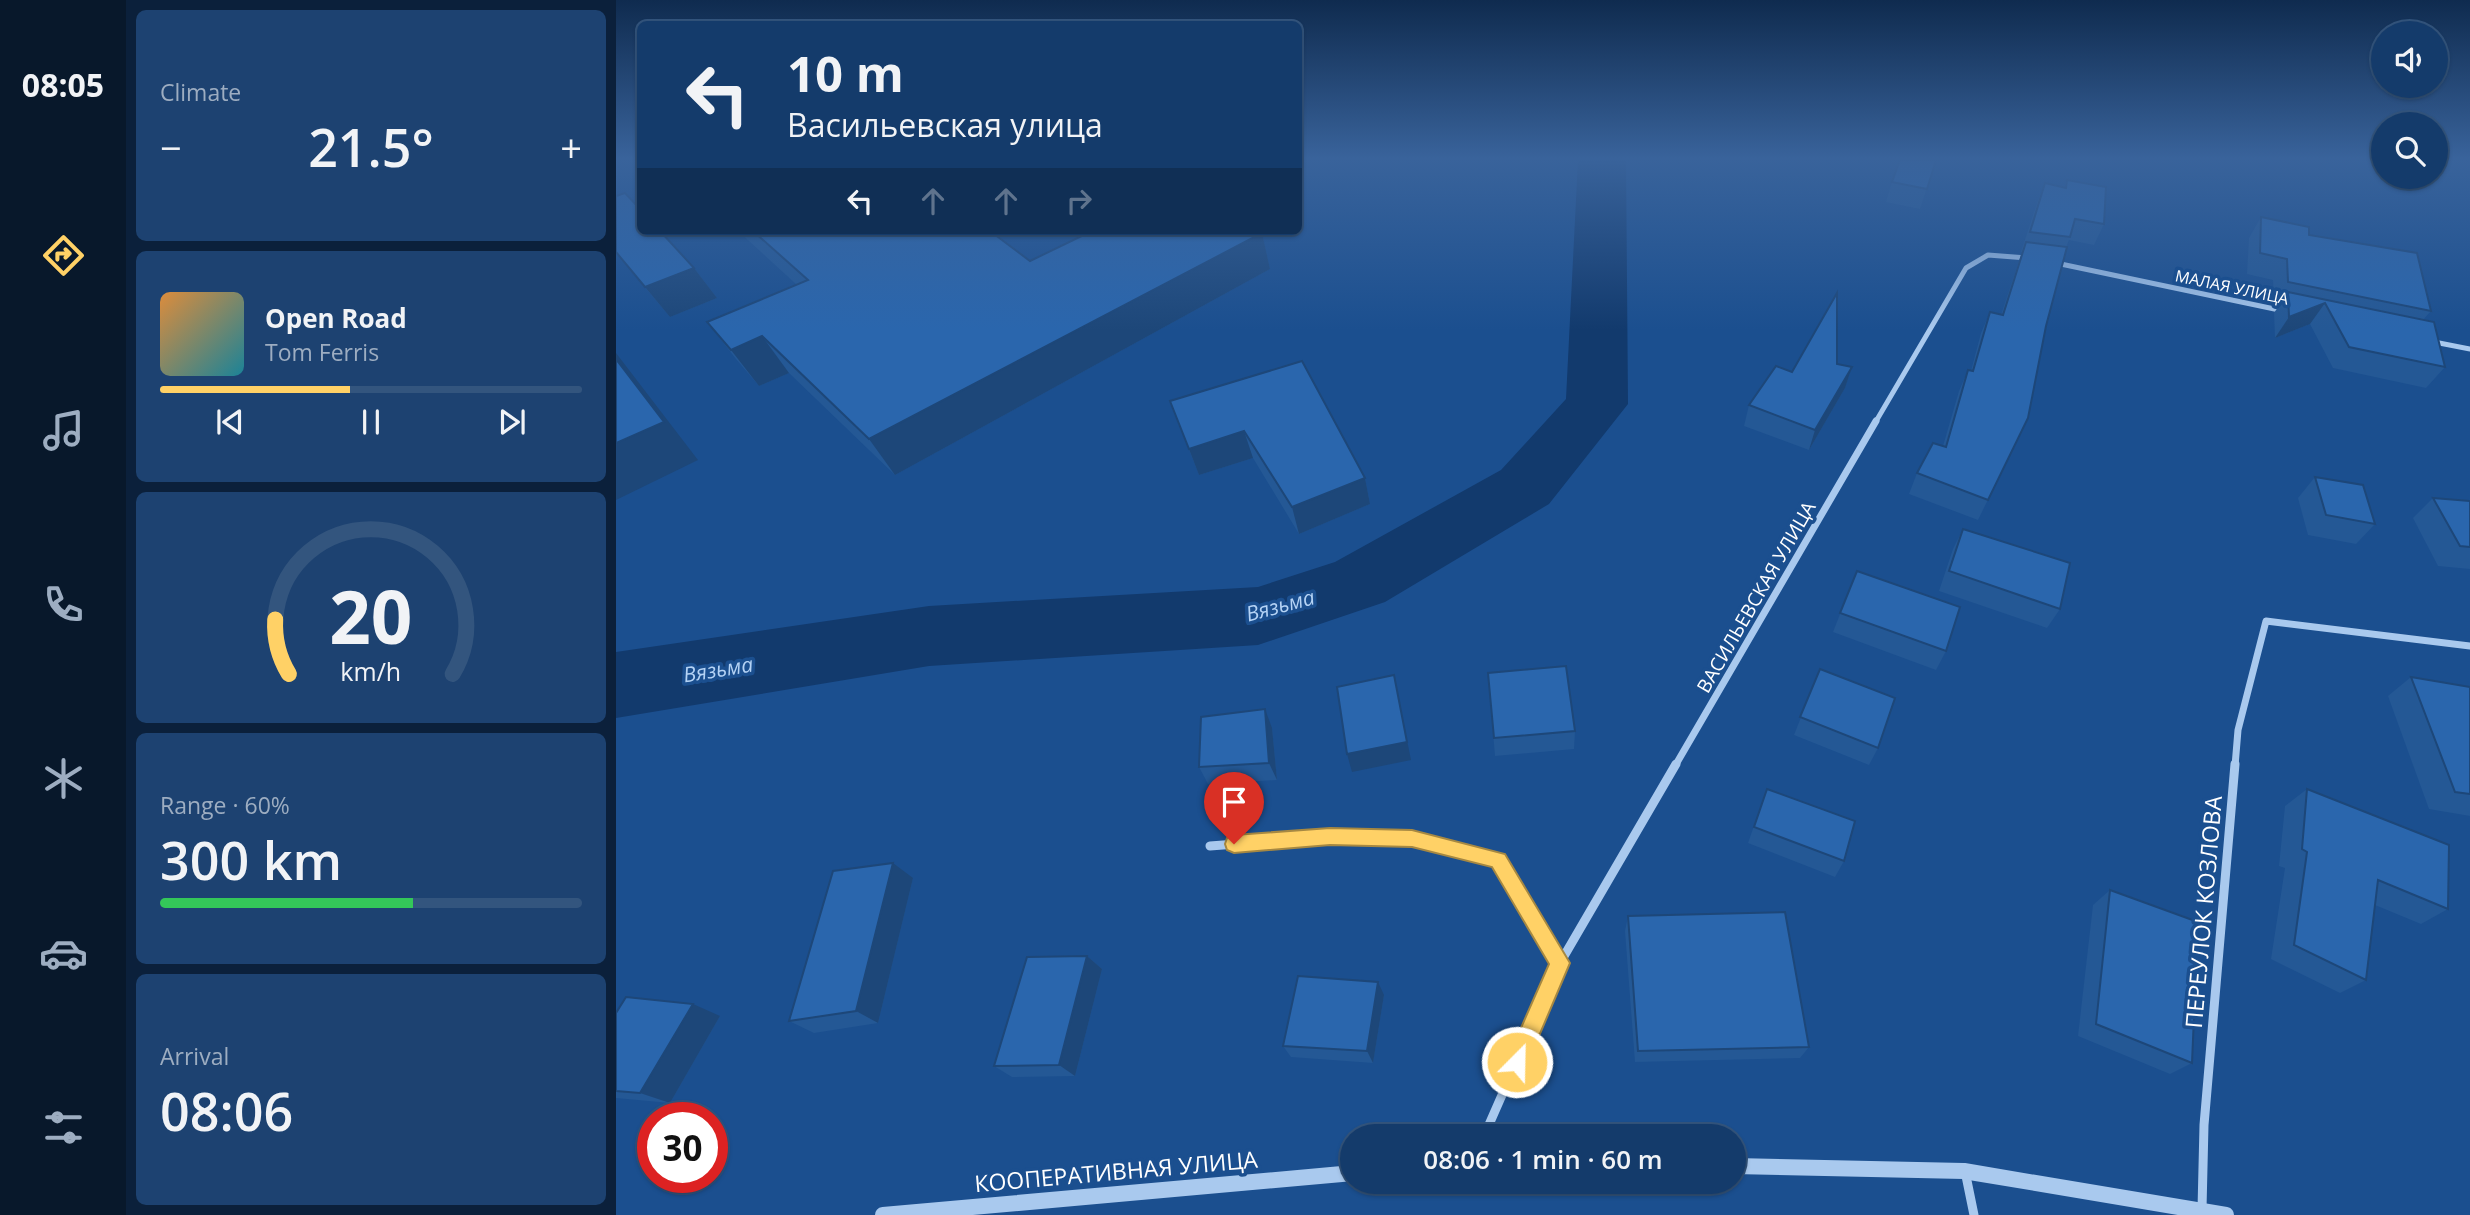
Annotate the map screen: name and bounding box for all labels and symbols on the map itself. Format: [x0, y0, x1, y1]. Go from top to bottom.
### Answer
street label: МАЛАЯ УЛИЦА [2173, 264, 2292, 310]
street label: ВАСИЛЬЕВСКАЯ УЛИЦА [1690, 497, 1822, 697]
water label: Вязьма [1242, 582, 1318, 628]
water label: Вязьма [681, 650, 755, 688]
pin [1204, 772, 1264, 844]
street label: ПЕРЕУЛОК КОЗЛОВА [2177, 794, 2229, 1030]
position arrow [1480, 1025, 1554, 1099]
speed limit sign: 30 [637, 1102, 728, 1193]
street label: КООПЕРАТИВНАЯ УЛИЦА [973, 1143, 1259, 1199]

